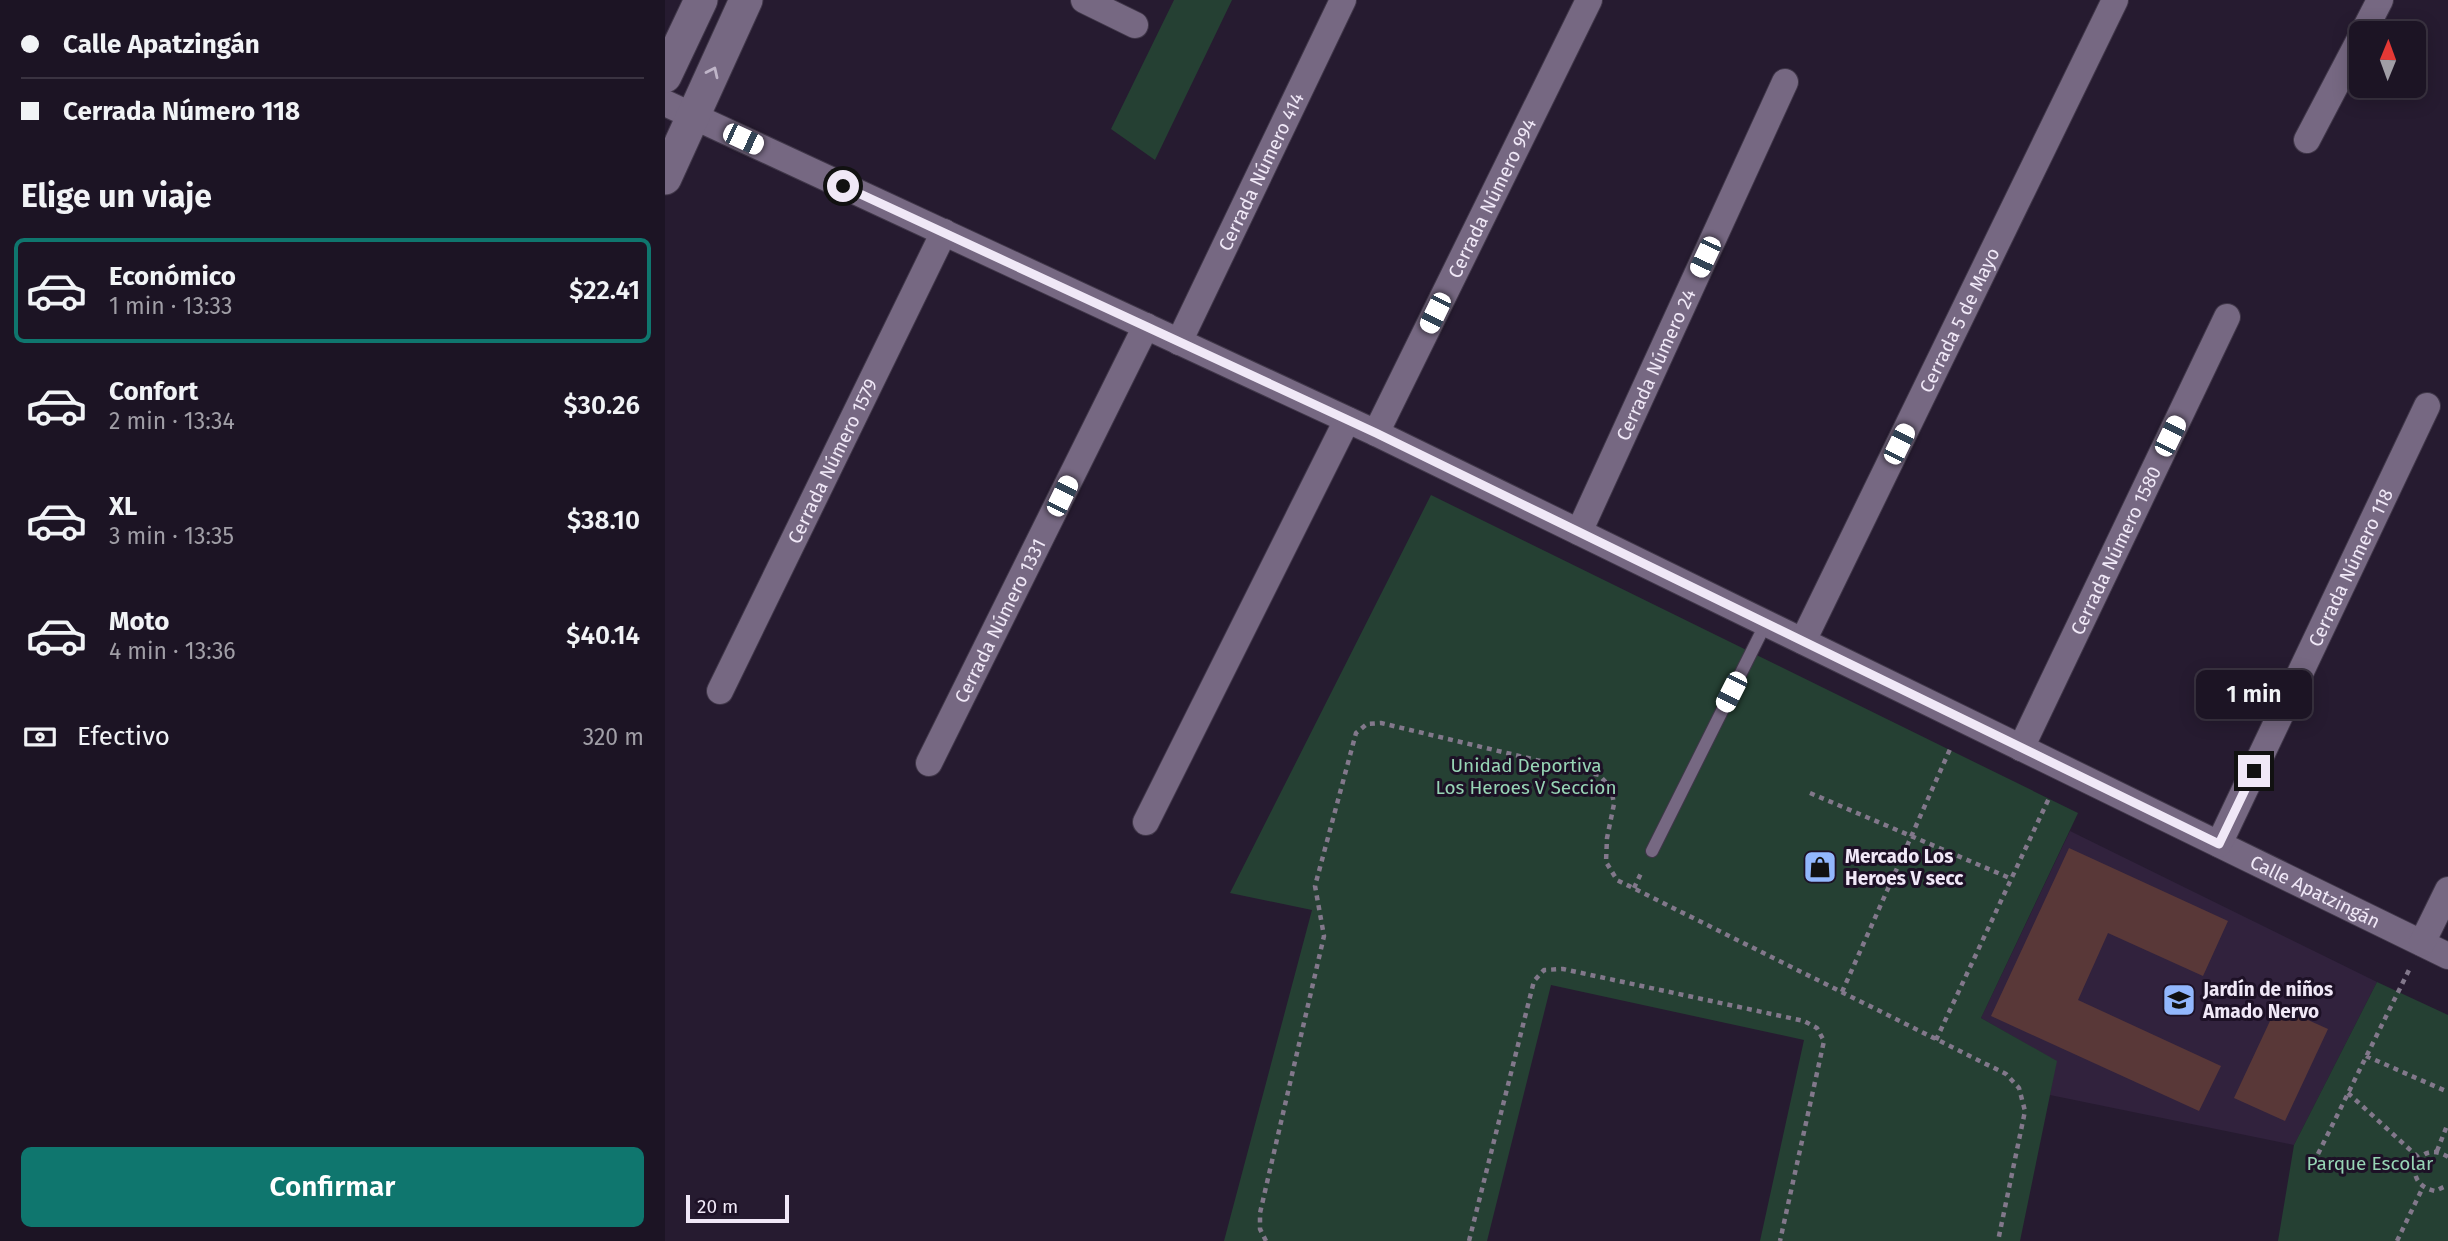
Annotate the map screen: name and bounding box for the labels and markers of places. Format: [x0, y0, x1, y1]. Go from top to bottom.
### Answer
place label: Mercado Los Heroes V secc [1845, 845, 1963, 890]
shop icon: Mercado Los Heroes V secc [1801, 848, 1839, 886]
place label: Jardín de niños Amado Nervo [2202, 978, 2333, 1023]
school or university icon: Jardín de niños Amado Nervo [2160, 981, 2198, 1019]

